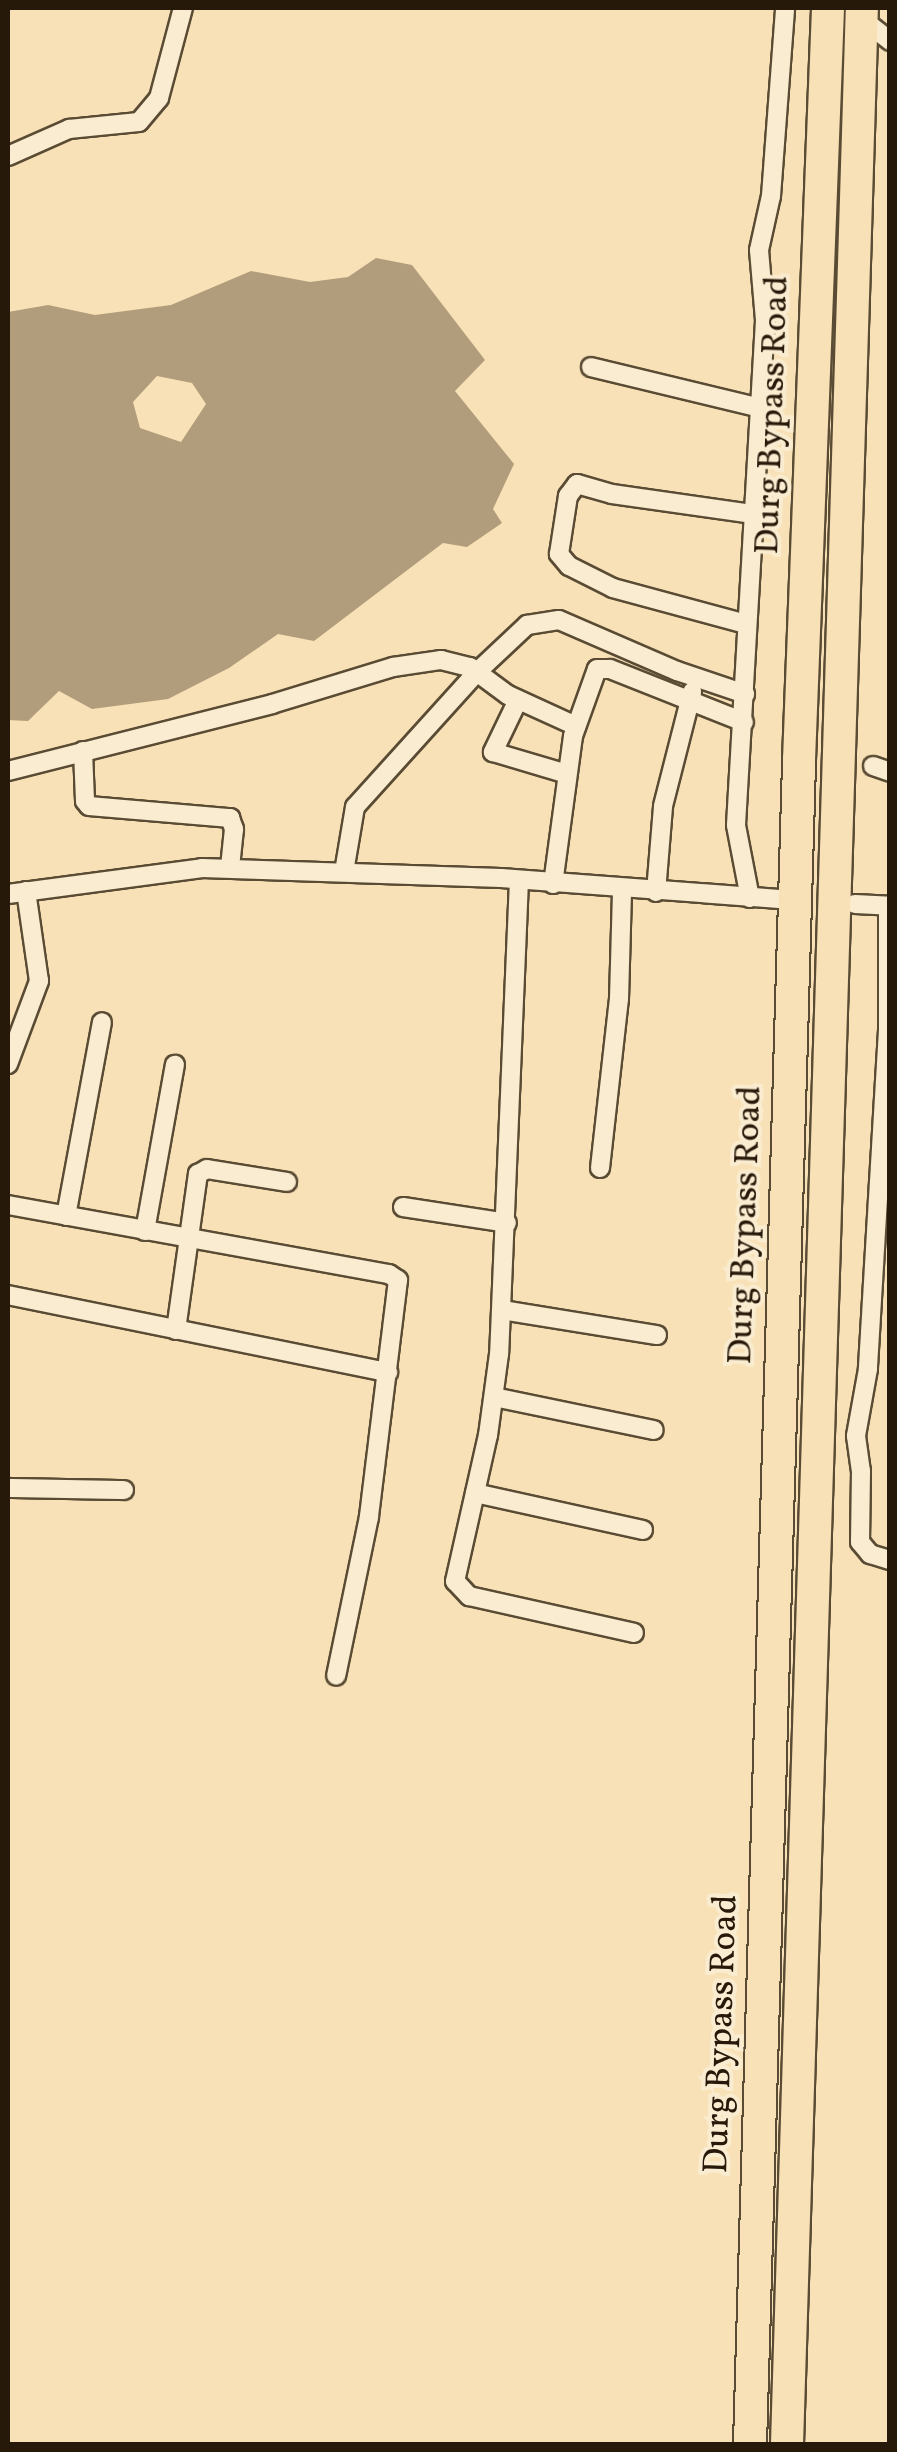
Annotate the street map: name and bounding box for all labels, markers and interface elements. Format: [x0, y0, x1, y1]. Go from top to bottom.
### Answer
street label: Durg Bypass Road [747, 275, 799, 555]
street label: Durg Bypass Road [720, 1085, 772, 1365]
street label: Durg Bypass Road [696, 1894, 748, 2174]

